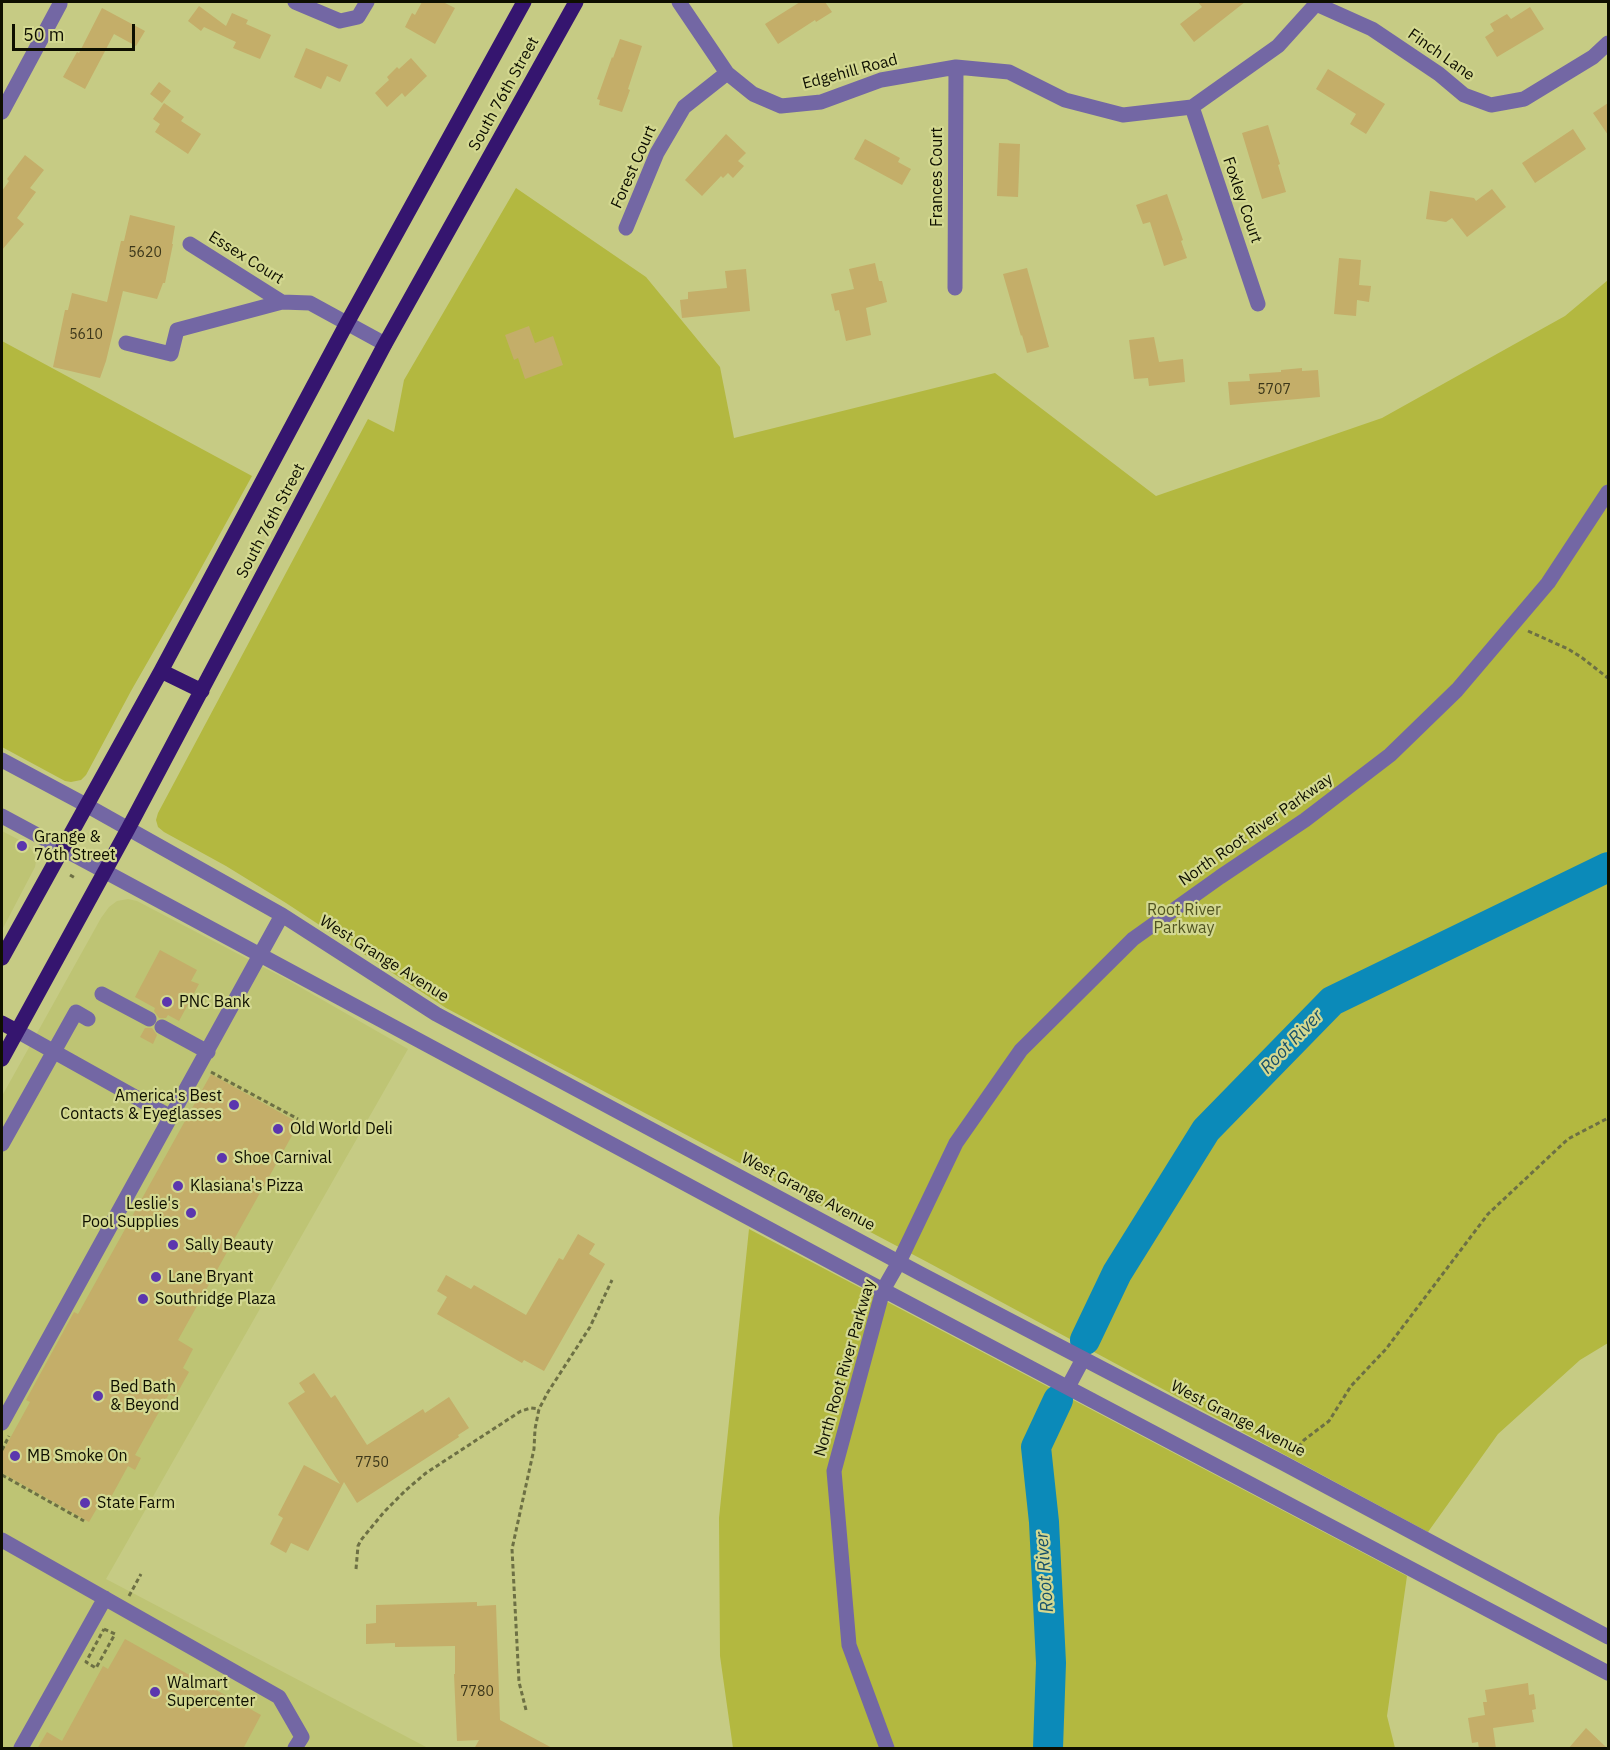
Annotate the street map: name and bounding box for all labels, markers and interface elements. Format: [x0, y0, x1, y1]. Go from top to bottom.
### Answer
scale bar [15, 12, 138, 50]
text: 50 m [23, 23, 65, 46]
street label: Finch Lane [1404, 25, 1478, 85]
street label: South 76th Street [465, 34, 543, 154]
street label: Edgehill Road [800, 50, 900, 94]
street label: Forest Court [607, 123, 661, 211]
street label: Frances Court [927, 127, 947, 227]
street label: Foxley Court [1218, 154, 1266, 246]
street label: Essex Court [205, 227, 287, 289]
house number: 5620 [128, 245, 162, 261]
house number: 5610 [69, 327, 103, 343]
house number: 5707 [1257, 382, 1291, 398]
street label: South 76th Street [233, 460, 309, 582]
street label: North Root River Parkway [1175, 770, 1337, 890]
place label: Grange & 76th Street [34, 827, 116, 865]
marker: Grange & 76th Street [15, 839, 29, 853]
park label: Root River Parkway [1147, 900, 1221, 938]
street label: West Grange Avenue [316, 911, 452, 1007]
place label: PNC Bank [179, 992, 250, 1012]
marker: PNC Bank [160, 995, 174, 1009]
water label: Root River [1256, 1005, 1328, 1079]
place label: America's Best Contacts & Eyeglasses [60, 1086, 222, 1124]
marker: America's Best Contacts & Eyeglasses [227, 1098, 241, 1112]
place label: Old World Deli [290, 1119, 393, 1139]
marker: Old World Deli [271, 1122, 285, 1136]
place label: Shoe Carnival [234, 1148, 332, 1168]
street label: West Grange Avenue [738, 1149, 878, 1235]
marker: Shoe Carnival [215, 1151, 229, 1165]
place label: Klasiana's Pizza [190, 1176, 303, 1196]
marker: Klasiana's Pizza [171, 1179, 185, 1193]
place label: Leslie's Pool Supplies [82, 1194, 179, 1232]
marker: Leslie's Pool Supplies [184, 1206, 198, 1220]
place label: Sally Beauty [185, 1235, 274, 1255]
marker: Sally Beauty [166, 1238, 180, 1252]
place label: Lane Bryant [168, 1267, 254, 1287]
marker: Lane Bryant [149, 1270, 163, 1284]
street label: North Root River Parkway [810, 1277, 880, 1459]
place label: Southridge Plaza [155, 1289, 276, 1309]
marker: Southridge Plaza [136, 1292, 150, 1306]
place label: Bed Bath & Beyond [110, 1377, 179, 1415]
street label: West Grange Avenue [1167, 1377, 1309, 1461]
marker: Bed Bath & Beyond [91, 1389, 105, 1403]
place label: MB Smoke On [27, 1446, 128, 1466]
marker: MB Smoke On [8, 1449, 22, 1463]
house number: 7750 [355, 1455, 389, 1471]
place label: State Farm [97, 1493, 175, 1513]
marker: State Farm [78, 1496, 92, 1510]
water label: Root River [1031, 1531, 1059, 1613]
place label: Walmart Supercenter [167, 1673, 255, 1711]
house number: 7780 [460, 1684, 494, 1700]
marker: Walmart Supercenter [148, 1685, 162, 1699]

